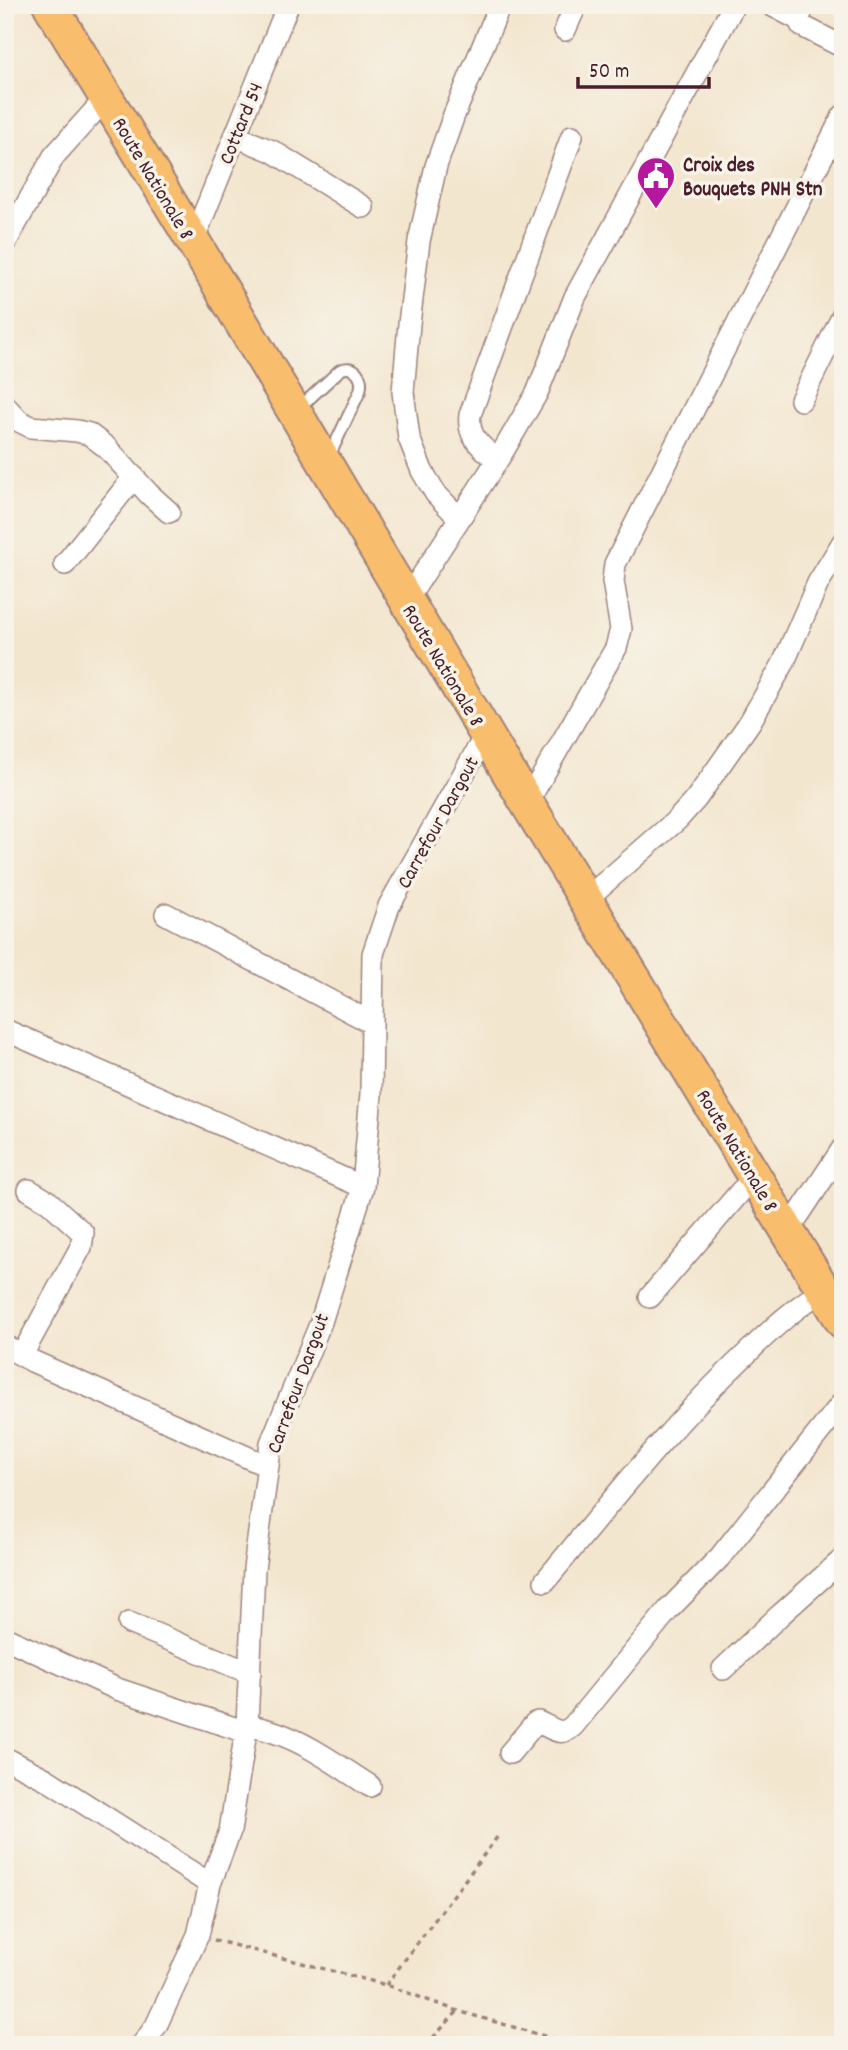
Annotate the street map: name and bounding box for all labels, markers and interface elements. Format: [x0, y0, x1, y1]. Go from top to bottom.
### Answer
scale bar [578, 46, 710, 90]
text: 50 m [589, 58, 629, 88]
street label: Cottard 54 [213, 79, 273, 170]
street label: Route Nationale 8 [103, 112, 200, 247]
place label: Croix des Bouquets PNH Stn [683, 152, 823, 206]
public building icon: Croix des Bouquets PNH Stn [635, 155, 677, 210]
street label: Route Nationale 8 [393, 599, 490, 734]
street label: Carrefour Dargout [391, 752, 489, 895]
street label: Route Nationale 8 [687, 1084, 784, 1219]
street label: Carrefour Dargout [261, 1309, 339, 1458]

